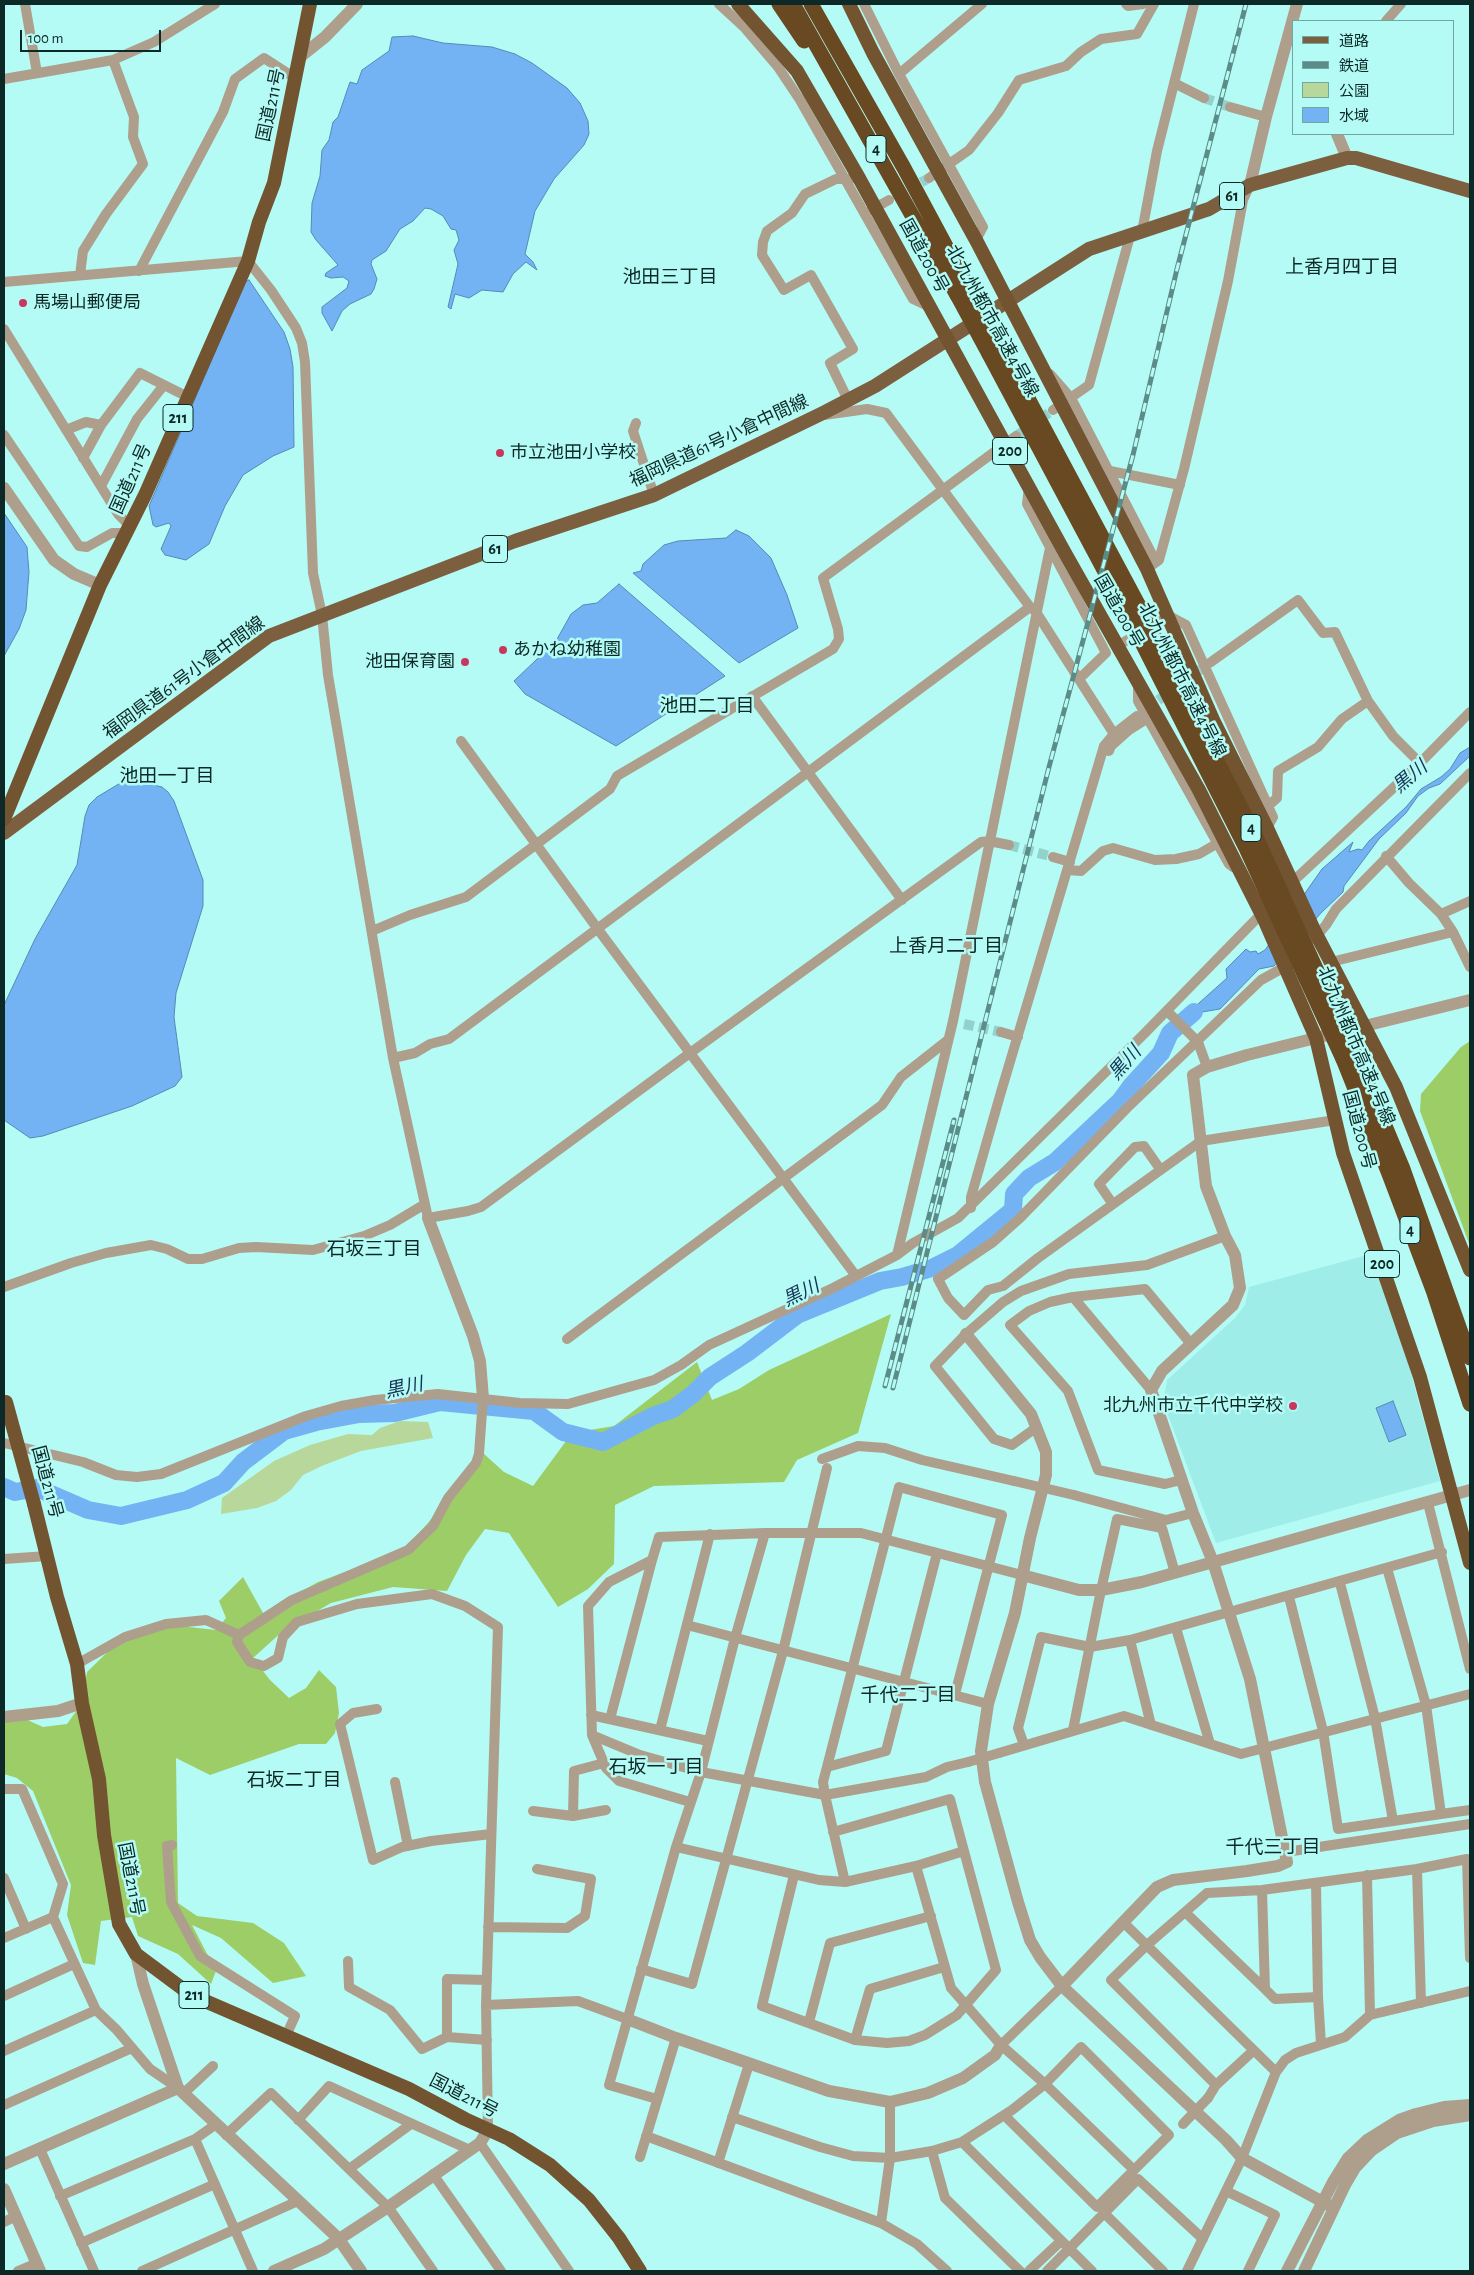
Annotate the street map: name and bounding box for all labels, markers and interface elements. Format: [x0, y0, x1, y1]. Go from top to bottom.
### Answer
scale bar [22, 20, 164, 52]
legend [1292, 20, 1454, 135]
text: 100 m [28, 31, 63, 46]
text: 道路 [1339, 34, 1369, 49]
text: 鉄道 [1339, 59, 1369, 74]
street label: 国道211号 [253, 66, 289, 144]
text: 公園 [1339, 84, 1369, 99]
text: 水域 [1339, 109, 1369, 124]
road number: 4 [866, 136, 886, 162]
road number: 61 [1220, 182, 1244, 210]
street label: 国道200号 [895, 215, 953, 297]
street label: 北九州都市高速4号線 [941, 241, 1043, 401]
district label: 上香月四丁目 [1285, 256, 1399, 278]
district label: 池田三丁目 [623, 266, 717, 288]
place label: 馬場山郵便局 [33, 292, 141, 314]
marker: 馬場山郵便局 [17, 297, 29, 309]
street label: 福岡県道61号小倉中間線 [626, 390, 812, 492]
road number: 211 [163, 404, 193, 432]
road number: 200 [992, 438, 1028, 464]
street label: 国道211号 [106, 441, 156, 517]
place label: 市立池田小学校 [510, 442, 636, 464]
marker: 市立池田小学校 [494, 447, 506, 459]
road number: 61 [482, 536, 508, 562]
street label: 国道200号 [1089, 570, 1149, 652]
street label: 北九州都市高速4号線 [1134, 599, 1230, 761]
street label: 福岡県道61号小倉中間線 [99, 612, 269, 744]
place label: あかね幼稚園 [513, 639, 621, 661]
marker: あかね幼稚園 [497, 644, 509, 656]
place label: 池田保育園 [365, 651, 455, 673]
marker: 池田保育園 [459, 656, 471, 668]
district label: 池田二丁目 [660, 695, 754, 717]
water label: 黒川 [1388, 756, 1432, 798]
district label: 池田一丁目 [120, 765, 214, 787]
road number: 4 [1241, 814, 1261, 841]
district label: 上香月二丁目 [889, 935, 1003, 957]
street label: 北九州都市高速4号線 [1313, 963, 1399, 1129]
water label: 黒川 [1104, 1041, 1146, 1085]
street label: 国道200号 [1338, 1088, 1380, 1172]
road number: 4 [1400, 1216, 1420, 1244]
district label: 石坂三丁目 [327, 1238, 421, 1260]
road number: 200 [1364, 1250, 1400, 1278]
water label: 黒川 [779, 1274, 823, 1312]
water label: 黒川 [383, 1373, 425, 1403]
place label: 北九州市立千代中学校 [1103, 1395, 1283, 1417]
marker: 北九州市立千代中学校 [1287, 1400, 1299, 1412]
street label: 国道211号 [27, 1443, 67, 1521]
district label: 千代二丁目 [861, 1684, 955, 1706]
district label: 石坂一丁目 [609, 1756, 703, 1778]
district label: 石坂二丁目 [247, 1769, 341, 1791]
district label: 千代三丁目 [1226, 1836, 1320, 1858]
street label: 国道211号 [113, 1840, 149, 1918]
road number: 211 [179, 1982, 209, 2008]
street label: 国道211号 [426, 2069, 502, 2123]

